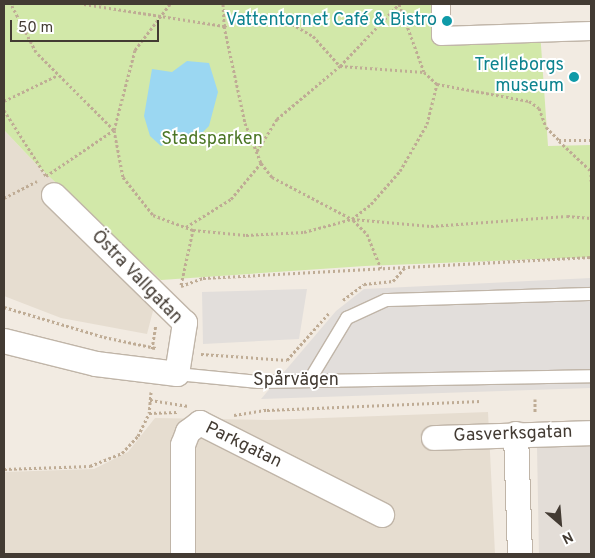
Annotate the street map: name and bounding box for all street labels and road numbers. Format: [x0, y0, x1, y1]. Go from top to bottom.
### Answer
street label: Östra Vallgatan [86, 226, 186, 330]
street label: Spårvägen [253, 370, 339, 392]
street label: Parkgatan [201, 418, 285, 474]
street label: Gasverksgatan [453, 422, 573, 448]

